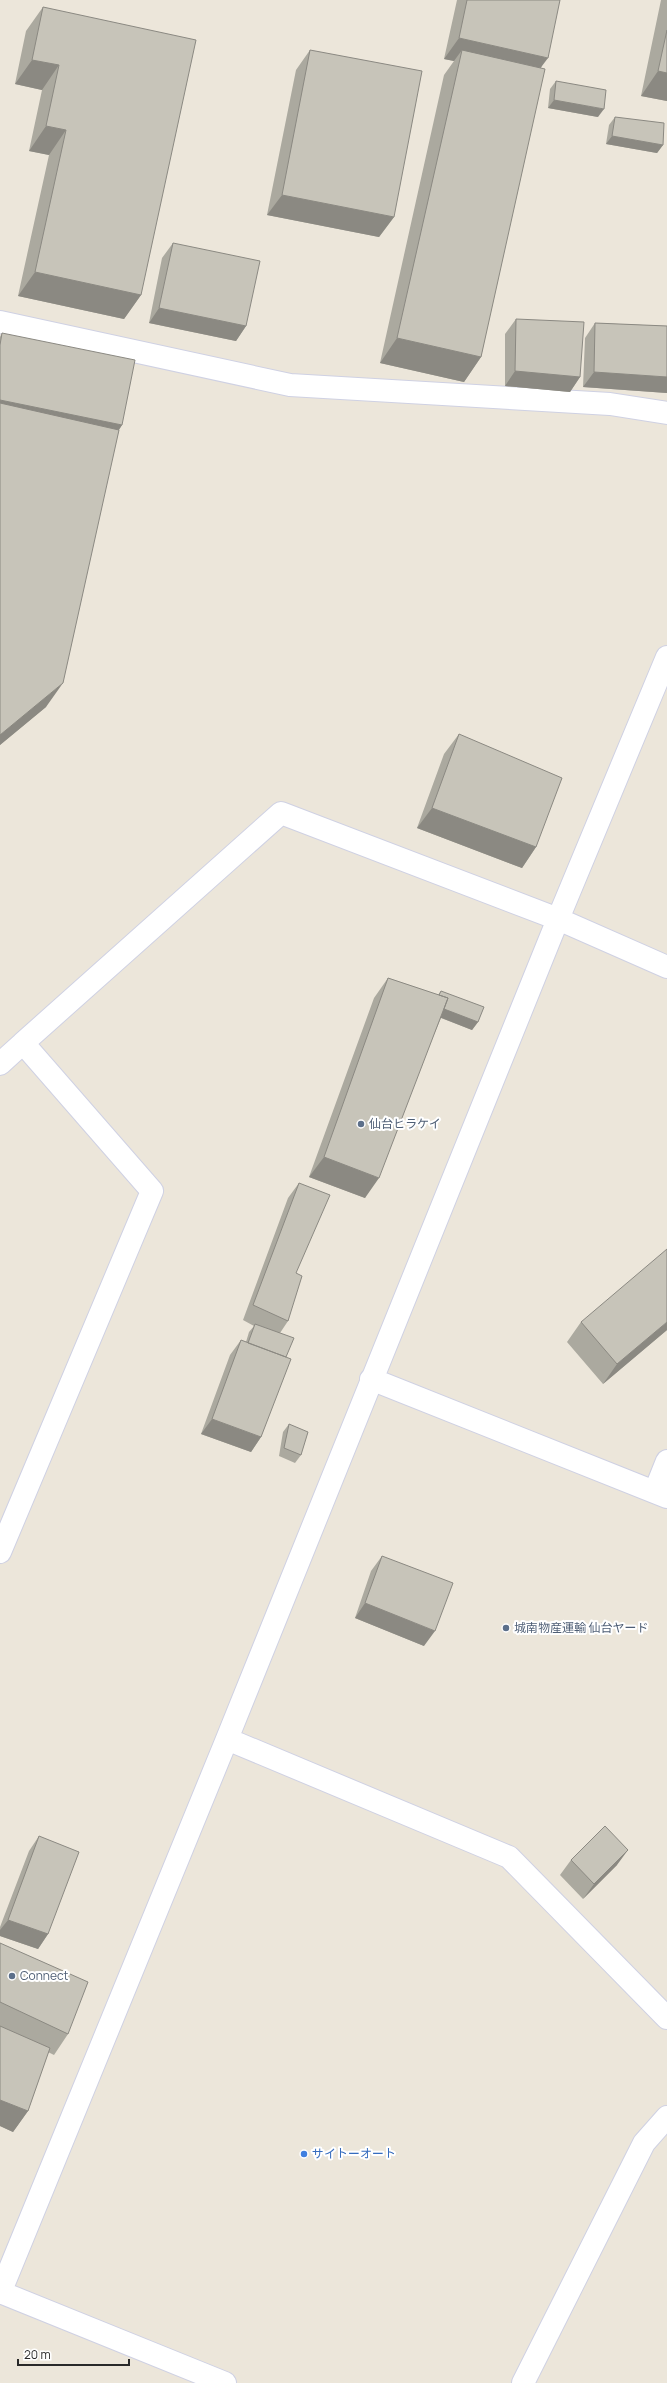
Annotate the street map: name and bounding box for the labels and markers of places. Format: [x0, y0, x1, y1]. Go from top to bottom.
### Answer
place label: 仙台ヒラケイ [369, 1115, 441, 1132]
marker: 仙台ヒラケイ [356, 1119, 366, 1129]
place label: 城南物産運輸 仙台ヤード [514, 1619, 648, 1636]
marker: 城南物産運輸 仙台ヤード [501, 1623, 511, 1633]
place label: Connect [20, 1967, 69, 1984]
marker: Connect [7, 1971, 17, 1981]
place label: サイトーオート [312, 2145, 396, 2162]
marker: サイトーオート [299, 2149, 309, 2159]

